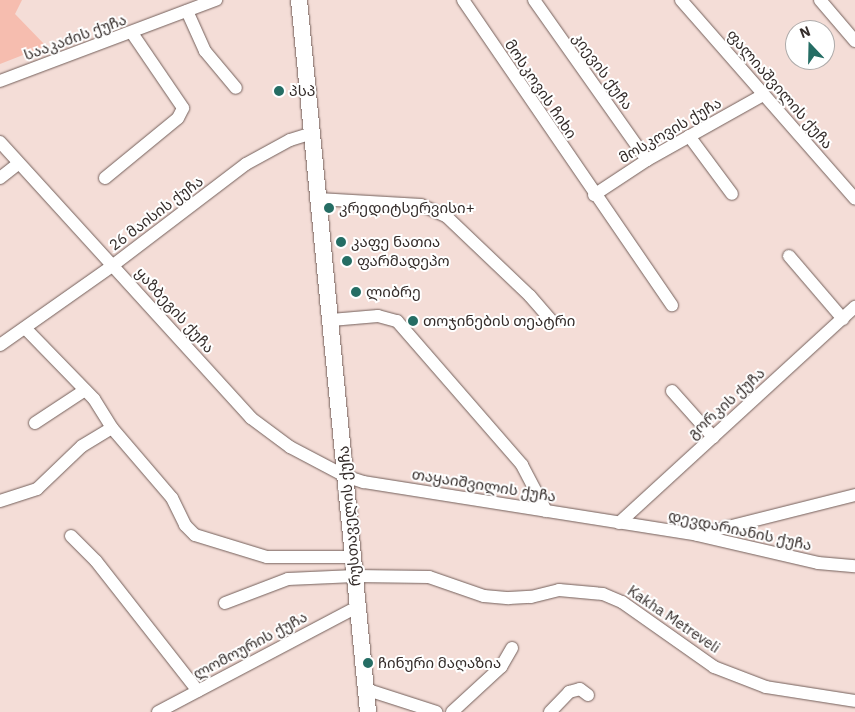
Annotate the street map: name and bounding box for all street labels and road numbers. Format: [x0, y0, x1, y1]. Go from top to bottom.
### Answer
street label: სააკაძის ქუჩა [21, 10, 129, 64]
street label: ფალიაშვილის ქუჩა [723, 26, 837, 152]
street label: კიევის ქუჩა [569, 29, 637, 113]
street label: მოსკოვის ჩიხი [501, 36, 581, 142]
street label: მოსკოვის ქუჩა [616, 93, 724, 167]
street label: 26 მაისის ქუჩა [106, 172, 206, 254]
street label: ყაზბეგის ქუჩა [132, 264, 218, 356]
street label: გორკის ქუჩა [684, 364, 768, 442]
street label: რუსთაველის ქუჩა [334, 445, 364, 587]
street label: თაყაიშვილის ქუჩა [411, 465, 557, 505]
street label: დევდარიანის ქუჩა [667, 506, 813, 554]
street label: Kakha Metreveli [624, 581, 724, 657]
street label: ლომოურის ქუჩა [190, 607, 310, 683]

